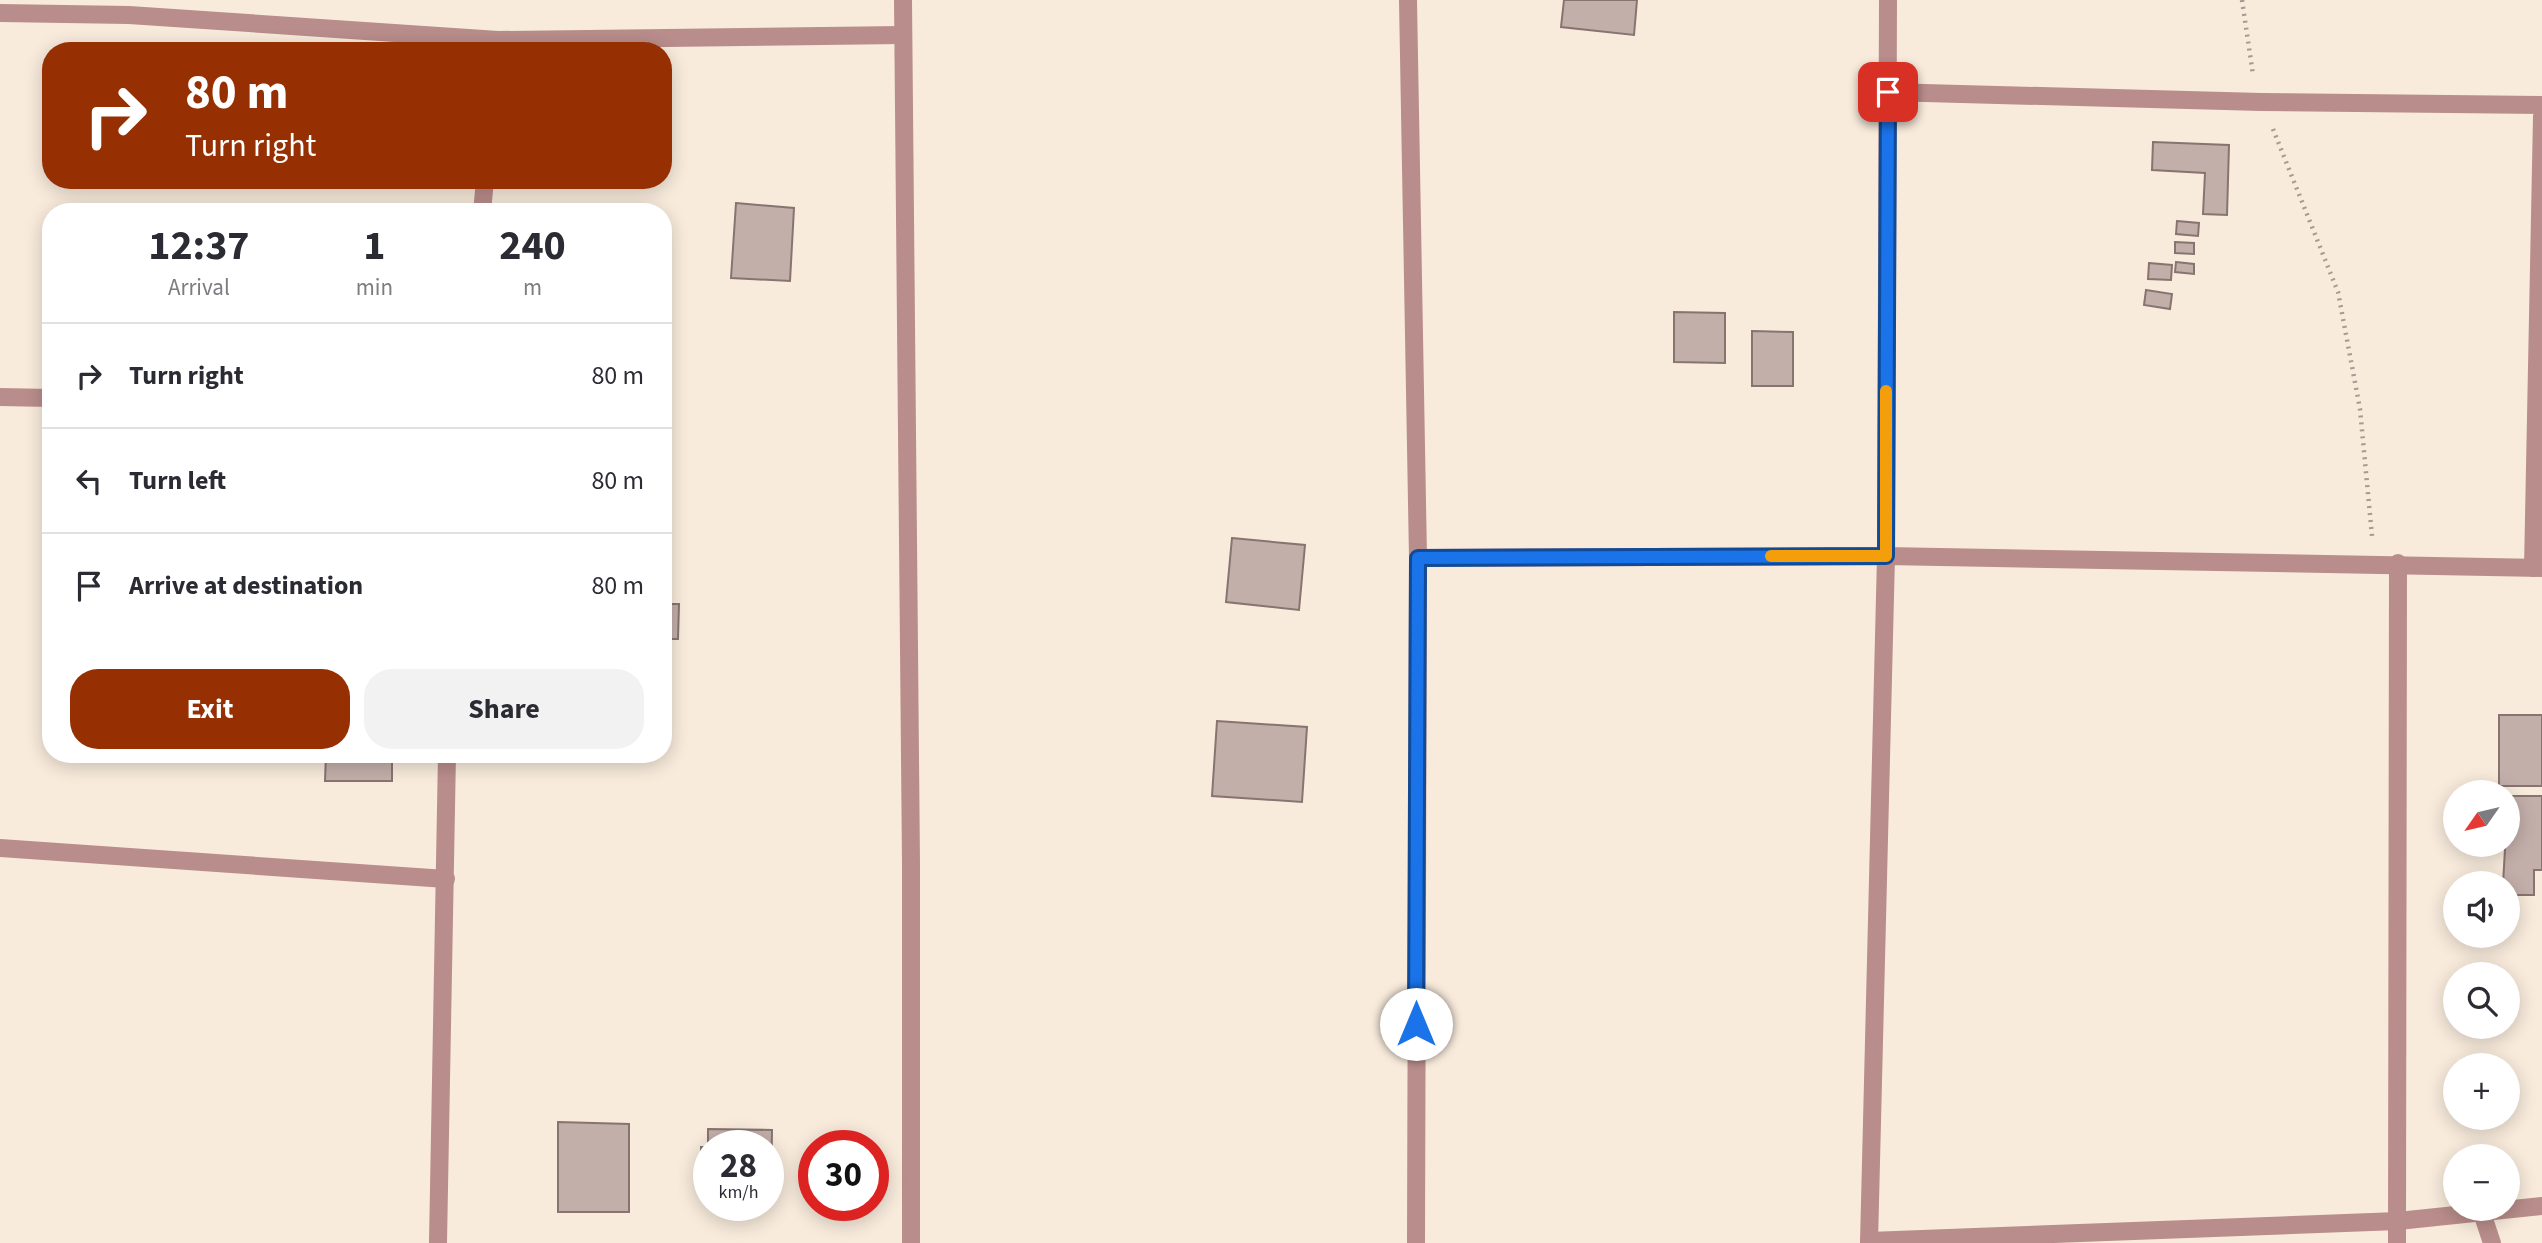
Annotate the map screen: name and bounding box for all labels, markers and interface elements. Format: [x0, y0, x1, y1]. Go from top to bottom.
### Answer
text: 80 m [185, 58, 289, 128]
pin [1858, 62, 1918, 122]
icon: right [70, 70, 161, 161]
icon: arrive [1869, 73, 1907, 111]
text: Turn right [185, 123, 316, 169]
text: 12:37 [148, 216, 250, 276]
text: 1 [363, 216, 385, 276]
text: 240 [499, 216, 566, 276]
text: Arrival [168, 271, 230, 304]
text: min [356, 271, 393, 304]
text: m [523, 271, 542, 304]
icon: right [70, 357, 108, 395]
text: Turn right [129, 357, 244, 394]
text: 80 m [591, 357, 644, 394]
icon: left [70, 462, 108, 500]
text: Turn left [129, 462, 226, 499]
text: 80 m [591, 462, 644, 499]
icon: arrive [70, 567, 108, 605]
text: Arrive at destination [129, 567, 363, 604]
text: 80 m [591, 567, 644, 604]
button: Exit [70, 669, 350, 749]
button: Share [364, 669, 644, 749]
north arrow [2443, 780, 2520, 858]
map controls [2443, 780, 2520, 1221]
button: sound [2443, 871, 2520, 948]
button: search [2443, 962, 2520, 1039]
position arrow [1379, 987, 1453, 1061]
button: + [2443, 1053, 2520, 1130]
speed limit sign: 30 [798, 1130, 889, 1221]
text: 28 [720, 1141, 757, 1191]
button: − [2443, 1144, 2520, 1221]
text: km/h [719, 1180, 758, 1205]

